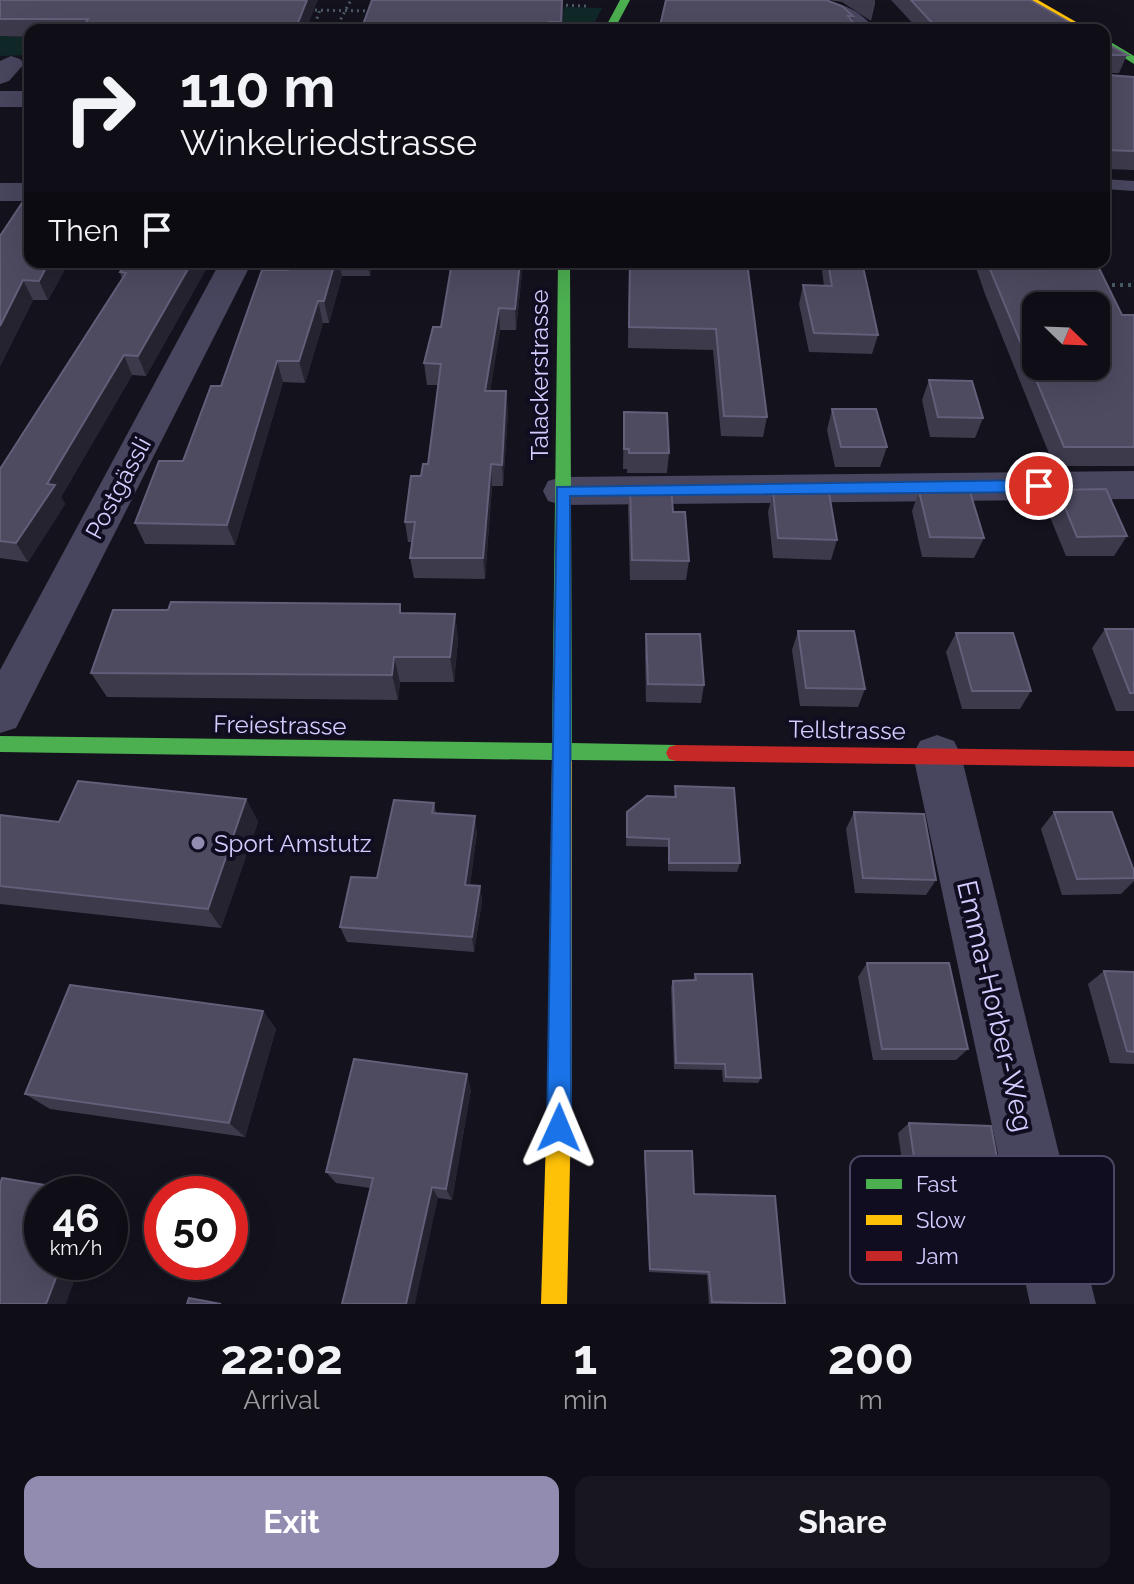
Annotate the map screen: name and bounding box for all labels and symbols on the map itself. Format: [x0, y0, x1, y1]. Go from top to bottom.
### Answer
street label: Talackerstrasse [525, 290, 554, 460]
north arrow [1022, 292, 1110, 380]
street label: Postgässli [79, 432, 157, 544]
pin [1005, 452, 1073, 520]
street label: Freiestrasse [213, 709, 347, 741]
street label: Tellstrasse [788, 714, 906, 746]
place label: Sport Amstutz [214, 829, 372, 858]
marker: Sport Amstutz [189, 834, 207, 852]
street label: Emma-Horber-Weg [950, 877, 1040, 1135]
position arrow [517, 1086, 601, 1170]
legend [850, 1156, 1114, 1284]
text: Fast [916, 1171, 958, 1197]
speed limit sign: 50 [144, 1176, 248, 1280]
text: Slow [916, 1207, 966, 1233]
text: Jam [916, 1243, 959, 1269]

